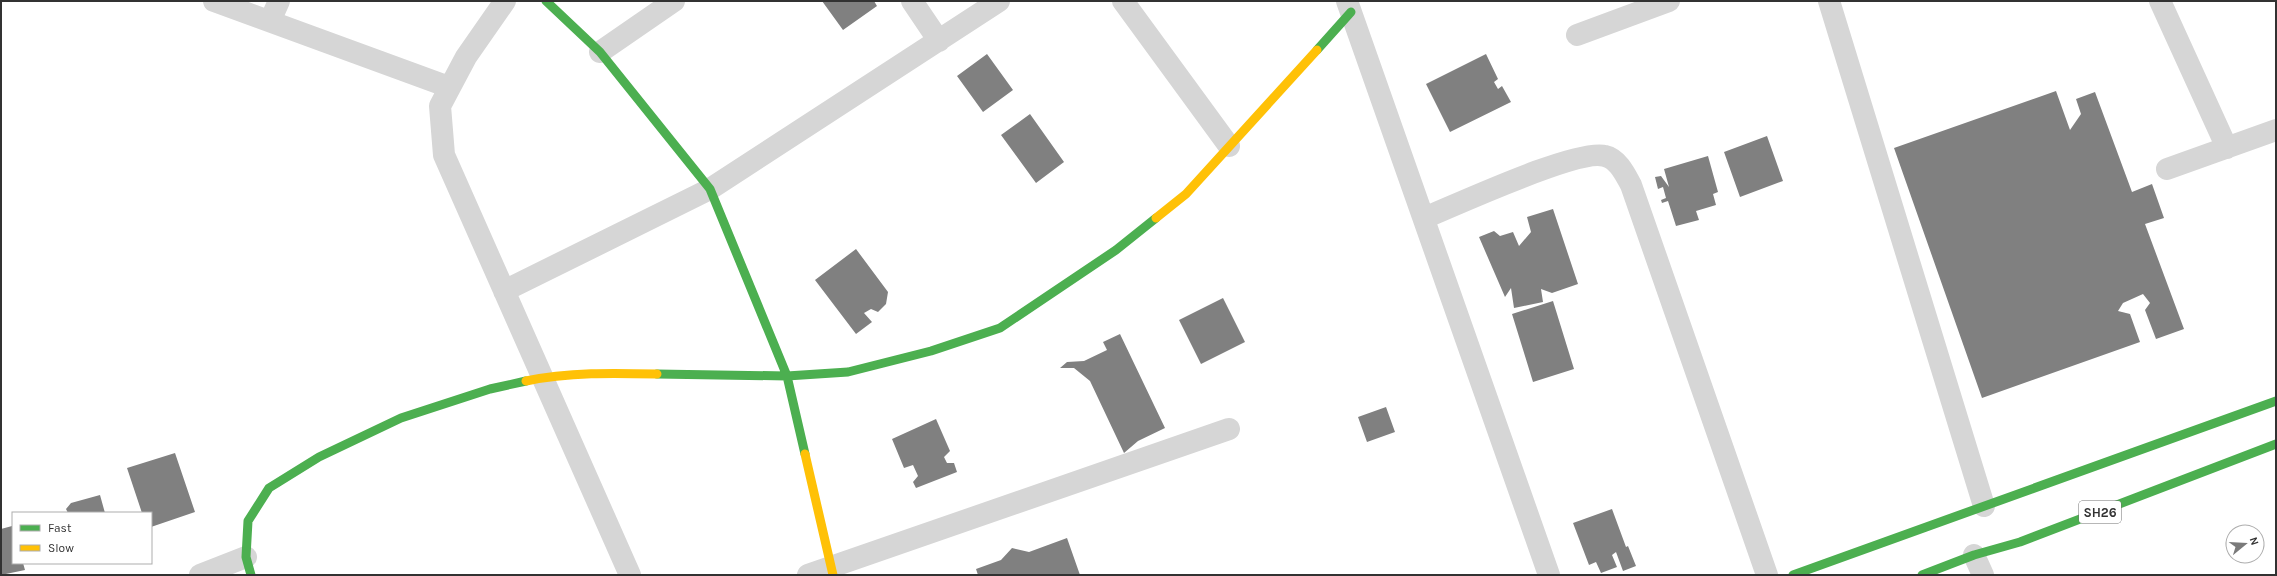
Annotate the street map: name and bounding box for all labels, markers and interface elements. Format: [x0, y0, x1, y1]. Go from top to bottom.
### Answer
road number: SH26 [2079, 501, 2121, 523]
legend [12, 512, 152, 564]
text: Fast [48, 521, 72, 535]
north arrow [2225, 524, 2265, 564]
text: N [2247, 535, 2261, 547]
text: Slow [48, 541, 74, 555]

